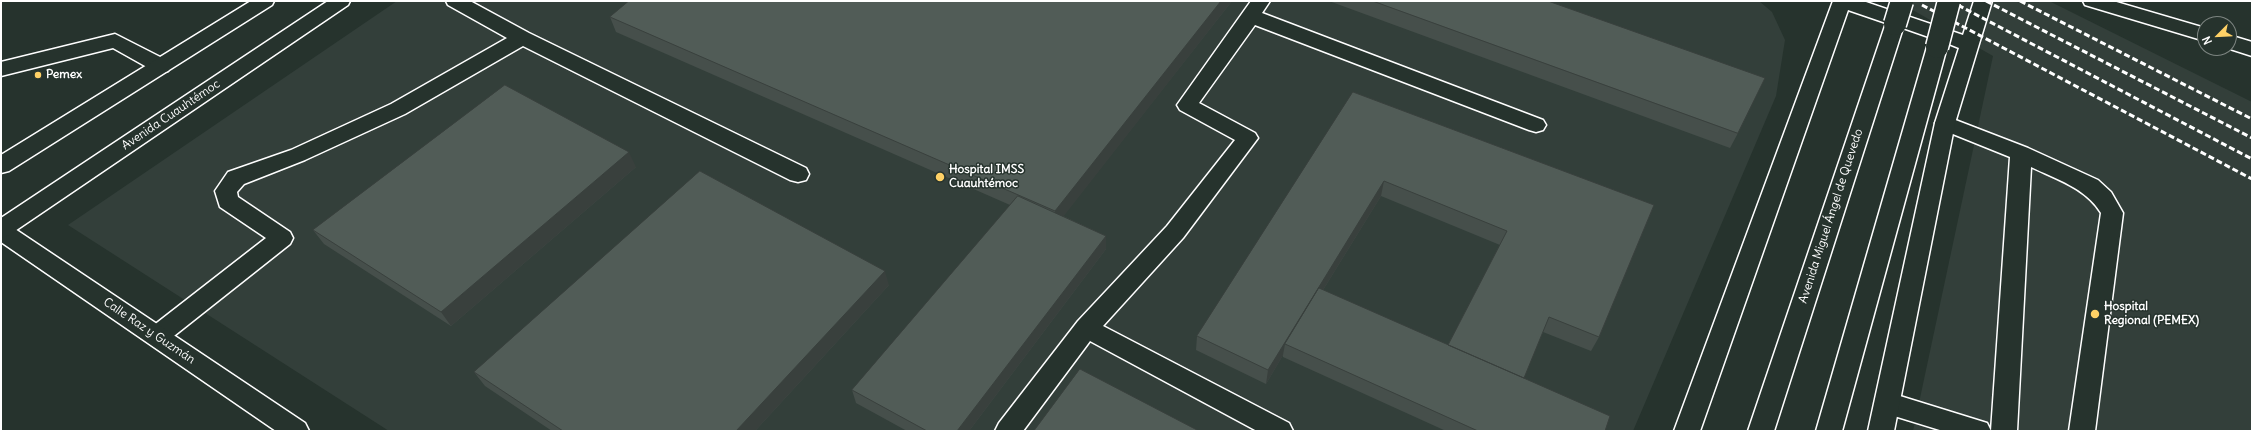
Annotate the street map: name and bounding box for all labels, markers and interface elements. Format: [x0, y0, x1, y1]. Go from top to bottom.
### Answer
north arrow [2197, 16, 2237, 56]
text: N [2199, 34, 2215, 47]
place label: Pemex [46, 68, 82, 82]
marker: Pemex [33, 70, 43, 80]
street label: Avenida Cuauhtémoc [119, 77, 223, 153]
street label: Avenida Miguel Ángel de Quevedo [1796, 127, 1866, 305]
place label: Hospital IMSS Cuauhtémoc [949, 163, 1024, 191]
marker: Hospital IMSS Cuauhtémoc [934, 171, 946, 183]
street label: Calle Raz y Guzmán [100, 295, 198, 367]
place label: Hospital Regional (PEMEX) [2104, 300, 2199, 328]
marker: Hospital Regional (PEMEX) [2089, 308, 2101, 320]

